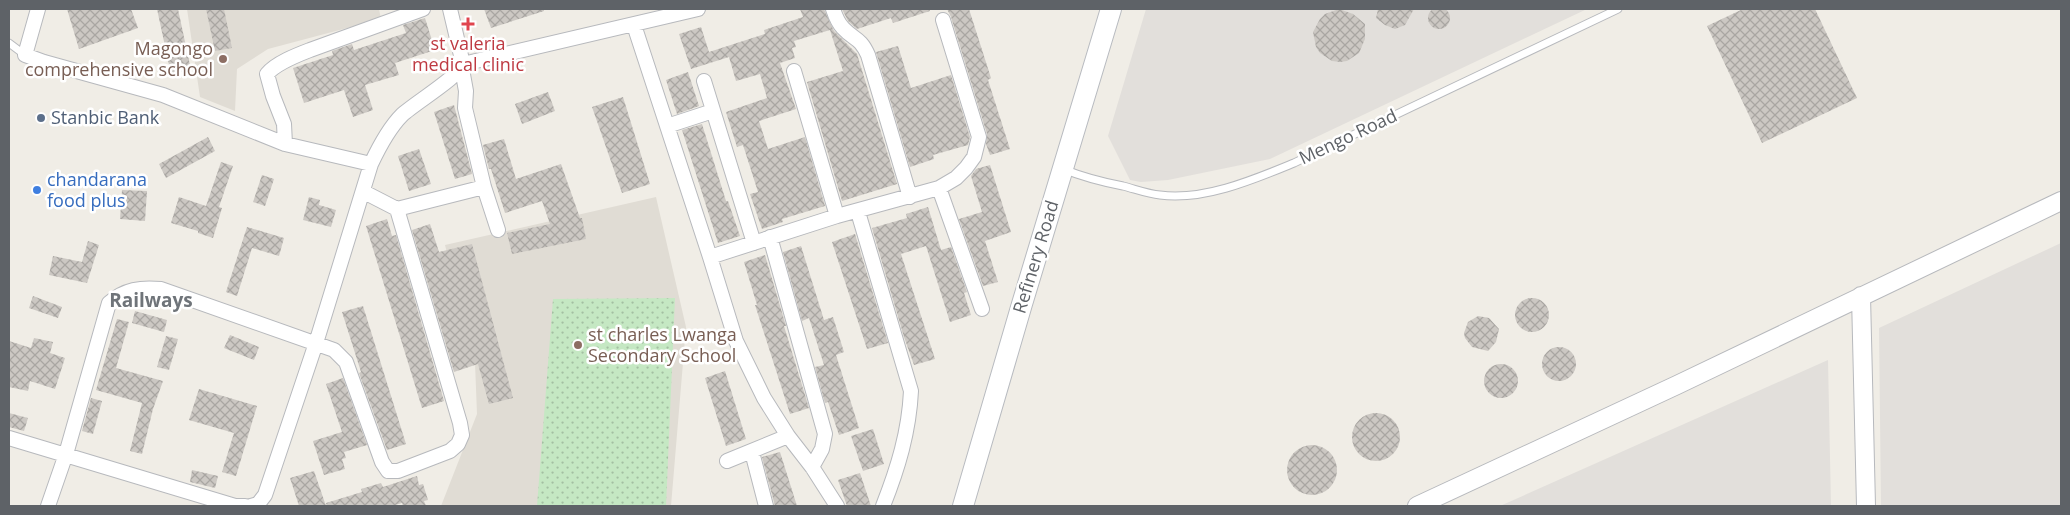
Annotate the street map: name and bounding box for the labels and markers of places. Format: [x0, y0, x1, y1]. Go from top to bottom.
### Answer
marker: st valeria medical clinic [461, 17, 475, 31]
place label: st valeria medical clinic [412, 31, 524, 76]
place label: Magongo comprehensive school [25, 36, 213, 81]
marker: Magongo comprehensive school [217, 53, 229, 65]
place label: Stanbic Bank [51, 105, 160, 129]
marker: Stanbic Bank [35, 112, 47, 124]
place label: chandarana food plus [47, 167, 147, 212]
marker: chandarana food plus [31, 184, 43, 196]
place label: st charles Lwanga Secondary School [588, 322, 737, 367]
marker: st charles Lwanga Secondary School [572, 339, 584, 351]

